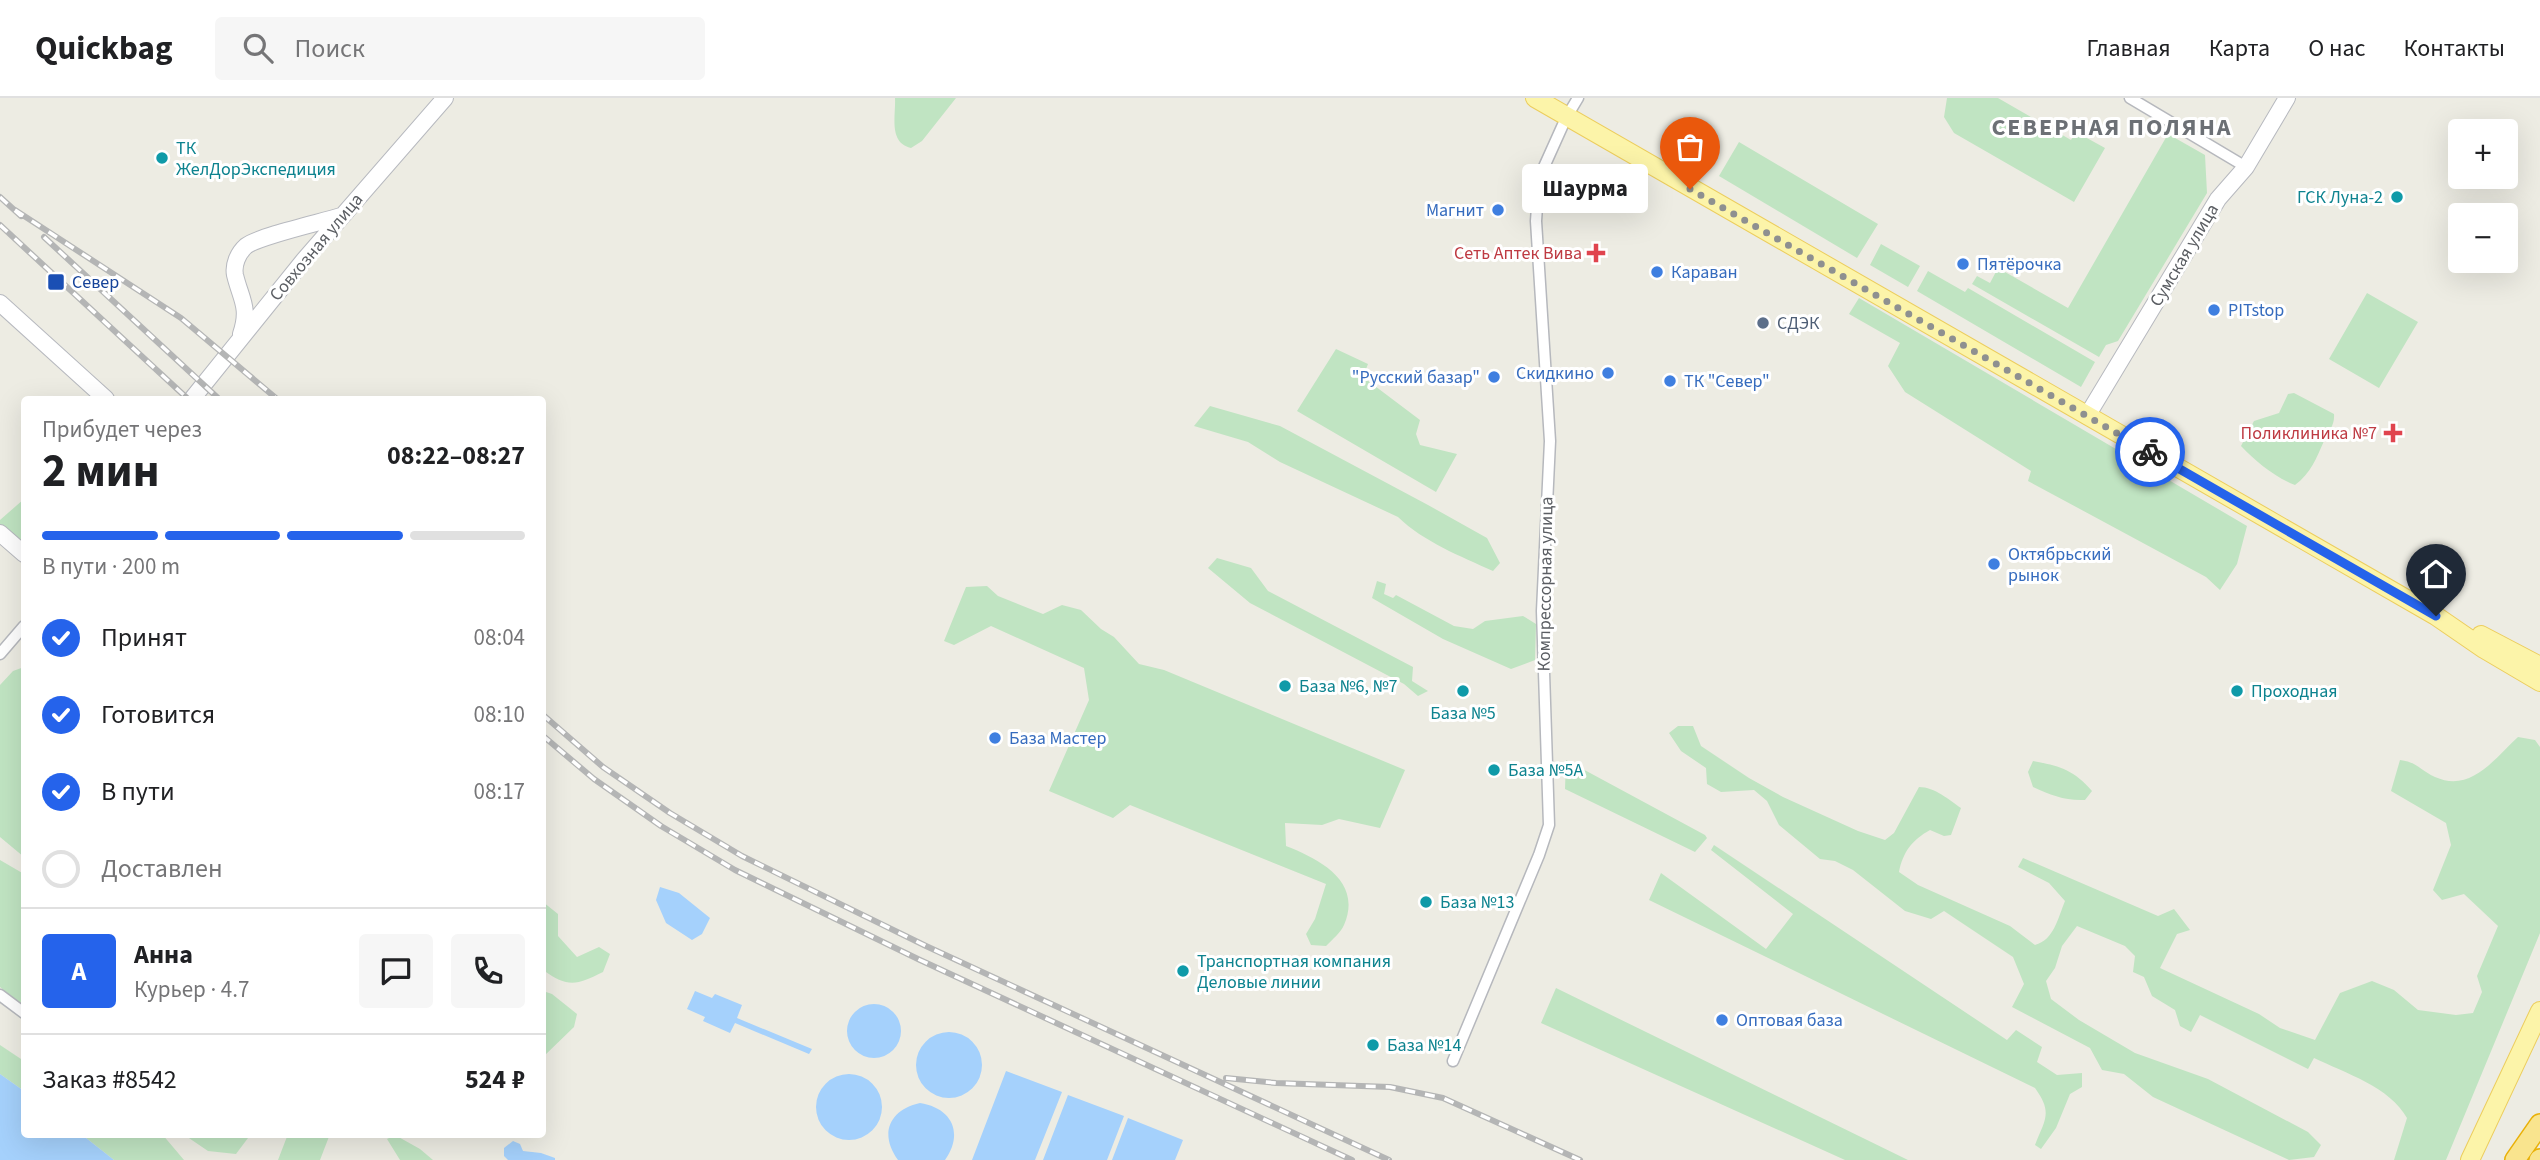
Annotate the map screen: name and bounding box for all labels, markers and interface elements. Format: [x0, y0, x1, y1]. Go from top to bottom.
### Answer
search box [215, 17, 705, 80]
text: Quickbag [35, 25, 173, 72]
icon: search [239, 29, 277, 67]
text: Поиск [295, 30, 365, 67]
text: Главная [2086, 31, 2171, 66]
text: Карта [2209, 31, 2270, 66]
text: О нас [2308, 31, 2365, 66]
text: Контакты [2403, 31, 2505, 66]
district label: СЕВЕРНАЯ ПОЛЯНА [1991, 110, 2233, 145]
pin [1660, 117, 1720, 189]
map controls [2448, 119, 2518, 273]
button: + [2448, 119, 2518, 189]
icon: bag [1671, 128, 1709, 166]
place label: ТК ЖелДорЭкспедиция [176, 136, 336, 182]
marker: ТК ЖелДорЭкспедиция [154, 150, 170, 166]
callout: Шаурма [1522, 164, 1648, 214]
text: Шаурма [1542, 172, 1628, 205]
place label: ГСК Луна-2 [2297, 185, 2383, 210]
street label: Совхозная улица [264, 188, 369, 307]
marker: ГСК Луна-2 [2389, 189, 2405, 205]
place label: Магнит [1426, 198, 1484, 223]
street label: Сумская улица [2144, 199, 2225, 311]
marker: Магнит [1490, 202, 1506, 218]
button: − [2448, 203, 2518, 273]
place label: Сеть Аптек Вива [1454, 241, 1582, 266]
marker: Сеть Аптек Вива [1588, 245, 1604, 261]
place label: Пятёрочка [1977, 252, 2062, 277]
marker: Пятёрочка [1955, 256, 1971, 272]
place label: Караван [1671, 260, 1738, 285]
marker: Караван [1649, 264, 1665, 280]
place label: Север [72, 270, 119, 295]
marker: Север [46, 272, 66, 292]
place label: PITstop [2228, 298, 2284, 323]
marker: PITstop [2206, 302, 2222, 318]
place label: СДЭК [1777, 311, 1820, 336]
marker: СДЭК [1755, 315, 1771, 331]
place label: Скидкино [1516, 361, 1594, 386]
place label: "Русский базар" [1352, 365, 1480, 390]
marker: Скидкино [1600, 365, 1616, 381]
marker: "Русский базар" [1486, 369, 1502, 385]
place label: ТК "Север" [1684, 369, 1770, 394]
marker: ТК "Север" [1662, 373, 1678, 389]
text: Прибудет через [42, 413, 202, 446]
courier [2115, 417, 2185, 487]
place label: Поликлиника №7 [2241, 421, 2377, 446]
marker: Поликлиника №7 [2383, 423, 2403, 443]
icon: bike [2131, 433, 2169, 471]
text: 08:22–08:27 [387, 437, 525, 474]
text: 2 мин [42, 439, 159, 504]
street label: Компрессорная улица [1531, 496, 1560, 672]
place label: Октябрьский рынок [2008, 542, 2112, 588]
pin [2406, 544, 2466, 616]
text: В пути · 200 m [42, 550, 180, 583]
icon: home [2417, 555, 2455, 593]
marker: Октябрьский рынок [1986, 556, 2002, 572]
icon: check [42, 619, 80, 657]
text: Принят [101, 619, 187, 656]
text: 08:04 [474, 621, 525, 654]
place label: База №6, №7 [1299, 674, 1398, 699]
marker: База №6, №7 [1277, 678, 1293, 694]
place label: Проходная [2251, 679, 2338, 704]
marker: База №5 [1455, 683, 1471, 699]
marker: Проходная [2229, 683, 2245, 699]
icon: check [42, 696, 80, 734]
text: Готовится [101, 696, 215, 733]
text: 08:10 [474, 698, 525, 731]
place label: База №5 [1430, 701, 1496, 726]
place label: База Мастер [1009, 726, 1107, 751]
marker: База Мастер [987, 730, 1003, 746]
place label: База №5А [1508, 758, 1583, 783]
marker: База №5А [1486, 762, 1502, 778]
icon: check [42, 773, 80, 811]
text: В пути [101, 773, 175, 810]
text: 08:17 [474, 775, 525, 808]
text: Доставлен [101, 850, 223, 887]
place label: База №13 [1440, 890, 1514, 915]
marker: База №13 [1418, 894, 1434, 910]
button: chat [359, 934, 433, 1008]
button: phone [451, 934, 525, 1008]
text: Анна [134, 936, 193, 973]
place label: Транспортная компания Деловые линии [1197, 949, 1391, 995]
text: А [72, 953, 86, 990]
marker: Транспортная компания Деловые линии [1175, 963, 1191, 979]
text: Курьер · 4.7 [134, 973, 249, 1006]
place label: Оптовая база [1736, 1008, 1843, 1033]
marker: Оптовая база [1714, 1012, 1730, 1028]
place label: База №14 [1387, 1033, 1461, 1058]
marker: База №14 [1365, 1037, 1381, 1053]
text: Заказ #8542 [42, 1061, 177, 1098]
text: 524 ₽ [465, 1061, 525, 1098]

